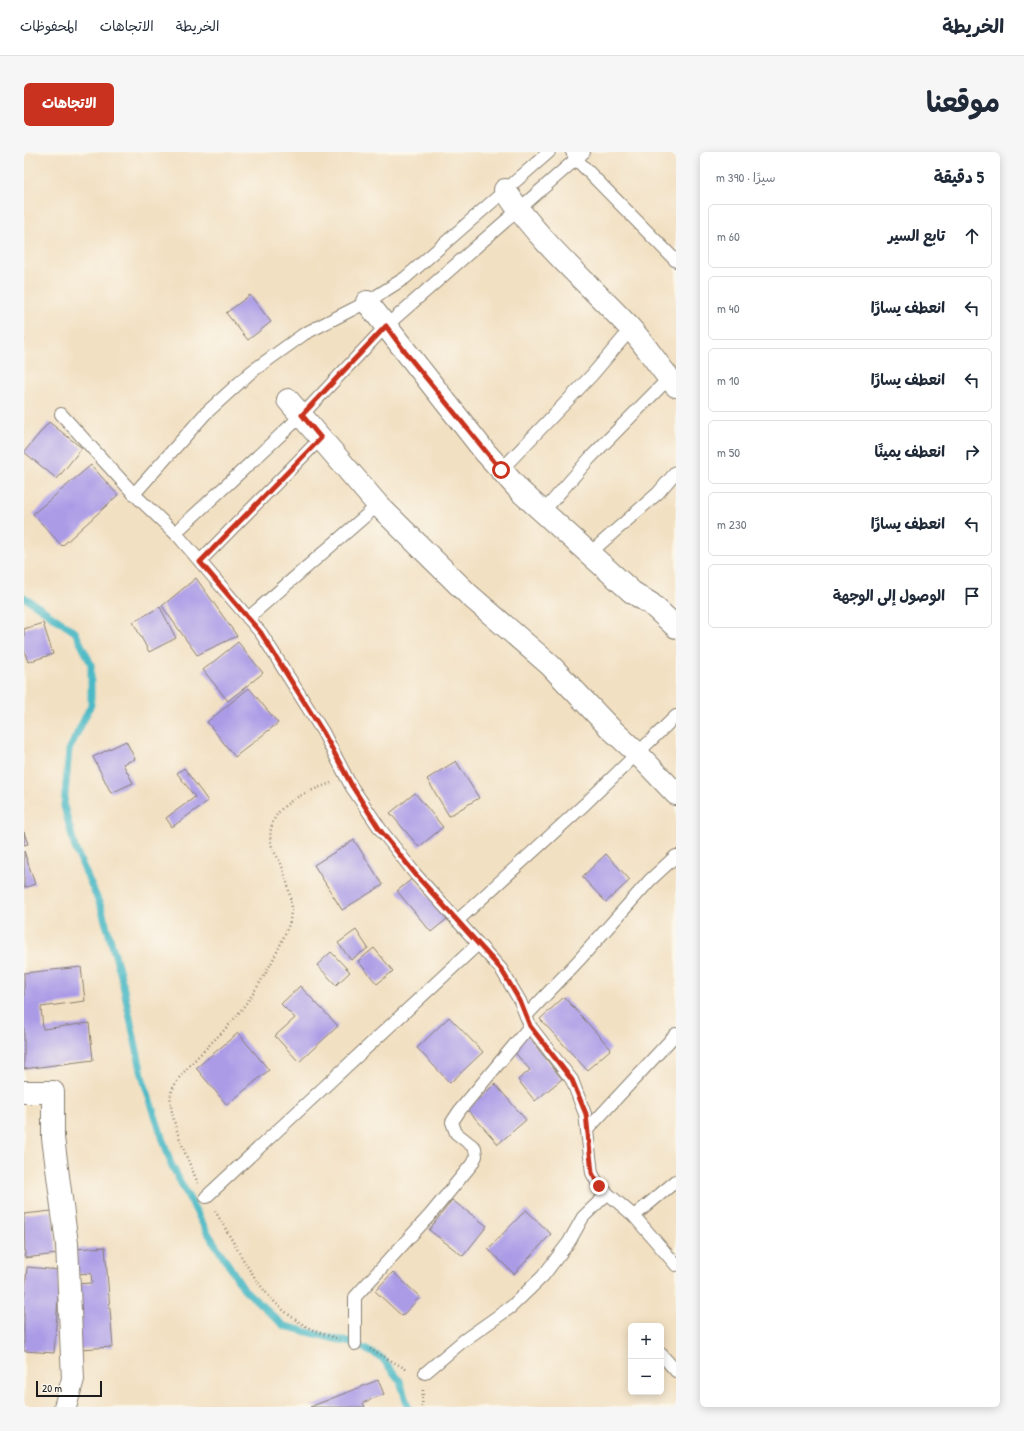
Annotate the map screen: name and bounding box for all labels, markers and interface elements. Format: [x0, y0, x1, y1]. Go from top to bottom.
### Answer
text: الخريطة [942, 13, 1004, 39]
text: المحفوظات [20, 16, 78, 35]
text: الاتجاهات [100, 16, 154, 35]
text: الخريطة [176, 16, 219, 35]
button: الاتجاهات [24, 83, 114, 126]
text: موقعنا [926, 83, 1000, 121]
text: 5 دقيقة [934, 165, 984, 188]
text: سيرًا · 390 m [716, 168, 775, 186]
text: تابع السير [888, 225, 945, 246]
icon: ahead [961, 225, 983, 247]
text: 60 m [717, 227, 740, 245]
text: انعطف يسارًا [871, 297, 945, 318]
icon: left [961, 297, 983, 319]
text: 40 m [717, 299, 740, 317]
text: انعطف يسارًا [871, 369, 945, 390]
icon: left [961, 369, 983, 391]
text: 10 m [717, 371, 739, 389]
text: انعطف يمينًا [875, 441, 945, 462]
icon: right [961, 441, 983, 463]
text: 50 m [717, 443, 740, 461]
route start [492, 461, 510, 479]
text: انعطف يسارًا [871, 513, 945, 534]
icon: left [961, 513, 983, 535]
text: 230 m [717, 515, 747, 533]
text: الوصول إلى الوجهة [833, 585, 945, 606]
icon: arrive [961, 585, 983, 607]
route end [590, 1177, 608, 1195]
map controls [628, 1323, 664, 1395]
button: + [628, 1323, 664, 1359]
button: − [628, 1359, 664, 1395]
scale bar [36, 1379, 102, 1398]
text: 20 m [42, 1381, 62, 1395]

